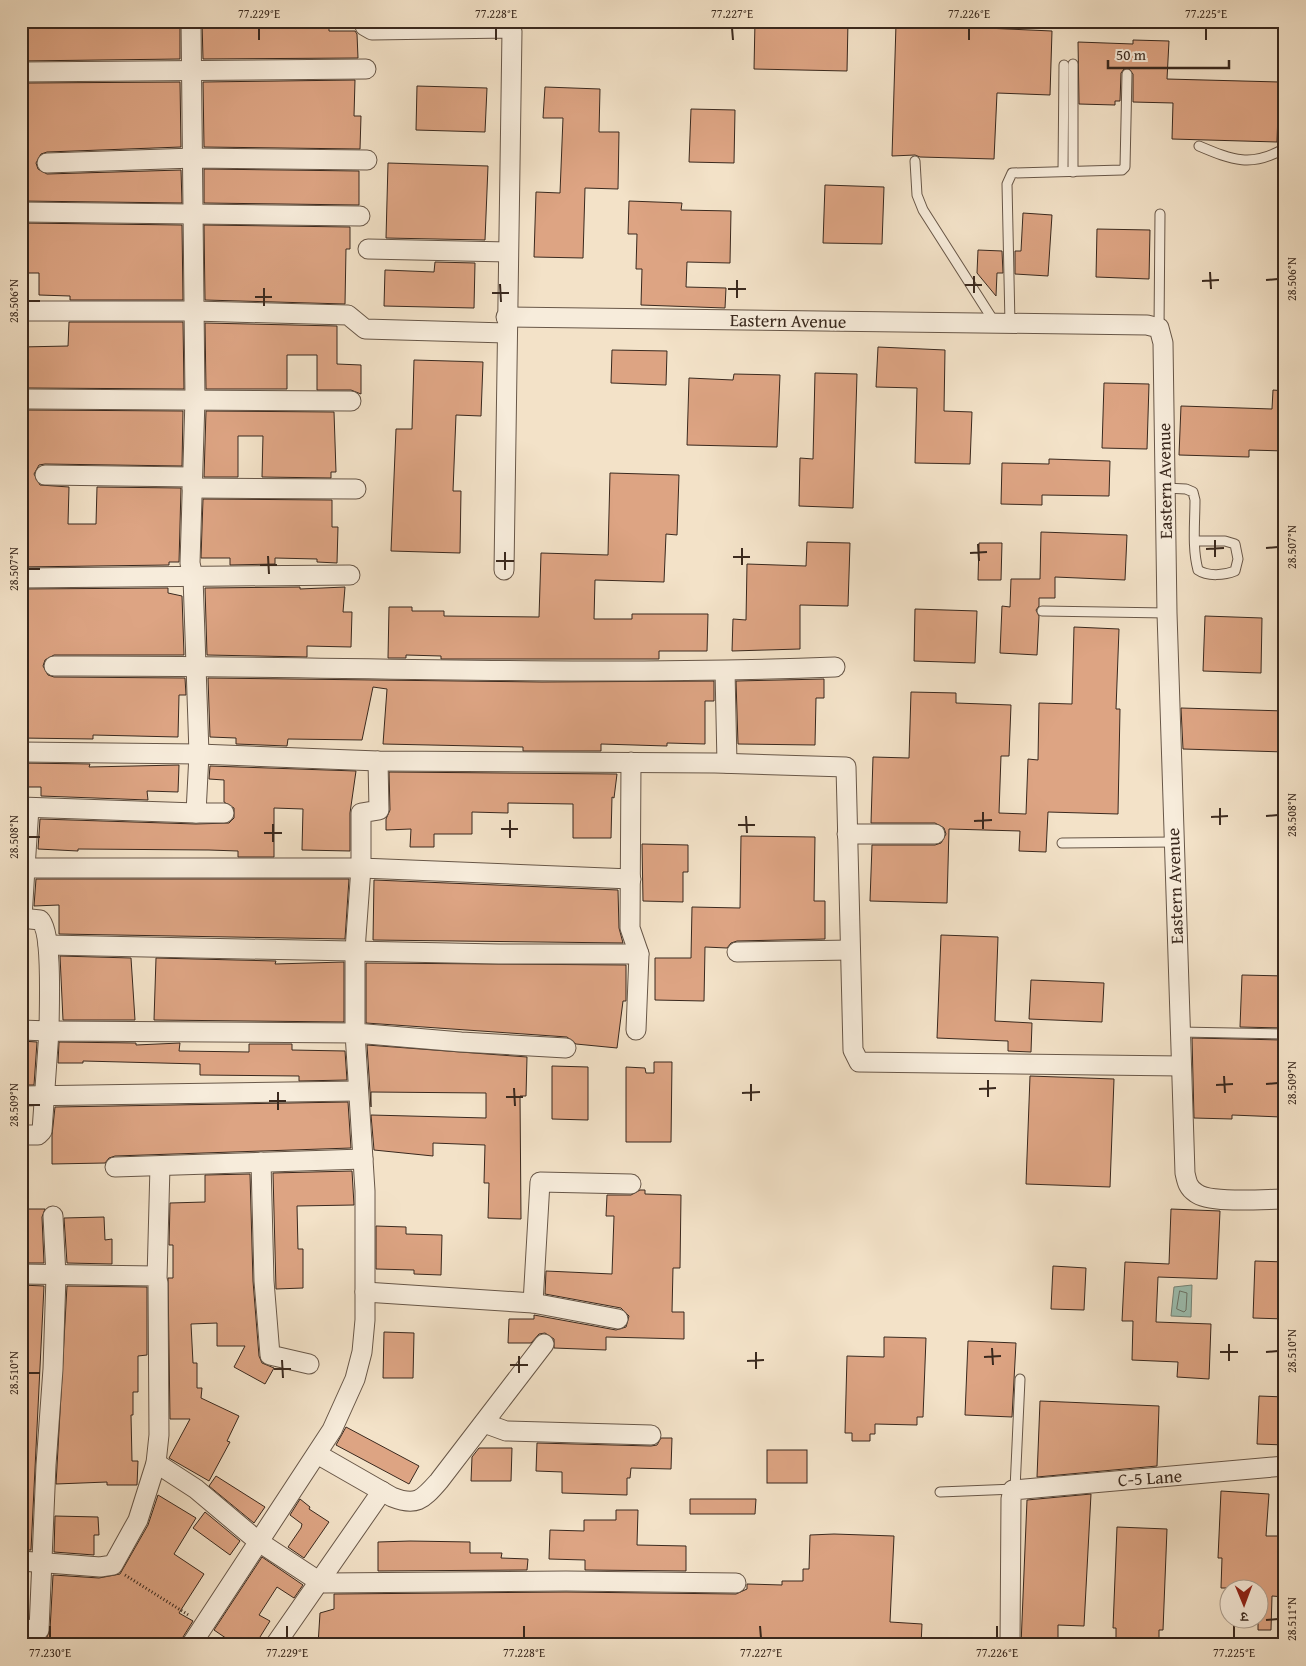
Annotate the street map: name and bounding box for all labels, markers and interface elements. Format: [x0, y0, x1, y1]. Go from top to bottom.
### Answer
text: 77.229°E [238, 5, 280, 22]
text: 77.228°E [475, 5, 517, 22]
text: 77.227°E [711, 5, 753, 22]
text: 77.226°E [948, 5, 990, 22]
text: 77.225°E [1185, 5, 1227, 22]
scale bar [1108, 38, 1230, 70]
text: 50 m [1116, 44, 1147, 65]
text: 28.506°N [1283, 257, 1300, 301]
text: 28.506°N [5, 279, 22, 323]
street label: Eastern Avenue [730, 306, 846, 335]
street label: Eastern Avenue [1150, 423, 1179, 539]
text: 28.507°N [1283, 525, 1300, 569]
text: 28.507°N [5, 547, 22, 591]
text: 28.508°N [1283, 793, 1300, 837]
text: 28.508°N [5, 815, 22, 859]
street label: Eastern Avenue [1159, 827, 1190, 945]
text: 28.509°N [1283, 1061, 1300, 1105]
text: 28.509°N [5, 1083, 22, 1127]
text: 28.510°N [1283, 1329, 1300, 1373]
text: 28.510°N [5, 1351, 22, 1395]
street label: C-5 Lane [1117, 1462, 1183, 1493]
north arrow [1218, 1578, 1268, 1628]
text: 28.511°N [1283, 1597, 1300, 1641]
text: उ [1240, 1607, 1249, 1627]
text: 77.230°E [29, 1644, 71, 1661]
text: 77.229°E [266, 1644, 308, 1661]
text: 77.228°E [503, 1644, 545, 1661]
text: 77.227°E [740, 1644, 782, 1661]
text: 77.226°E [976, 1644, 1018, 1661]
text: 77.225°E [1213, 1644, 1255, 1661]

